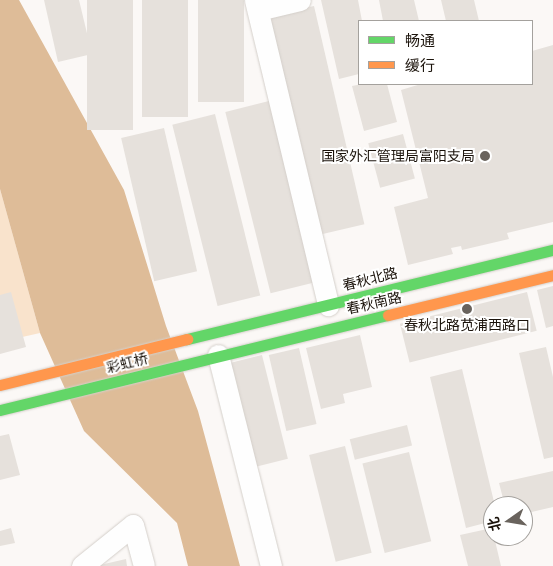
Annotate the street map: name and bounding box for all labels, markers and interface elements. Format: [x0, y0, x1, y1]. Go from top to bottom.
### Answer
legend [358, 20, 533, 85]
text: 畅通 [405, 31, 435, 50]
text: 缓行 [405, 56, 435, 75]
place label: 国家外汇管理局富阳支局 [321, 148, 475, 164]
marker: 国家外汇管理局富阳支局 [479, 150, 491, 162]
street label: 春秋北路 [341, 264, 399, 294]
street label: 春秋南路 [345, 289, 403, 317]
marker: 春秋北路苋浦西路口 [461, 303, 473, 315]
place label: 春秋北路苋浦西路口 [404, 317, 530, 333]
street label: 彩虹桥 [105, 350, 149, 376]
north arrow [483, 496, 533, 546]
text: 北 [484, 515, 505, 533]

